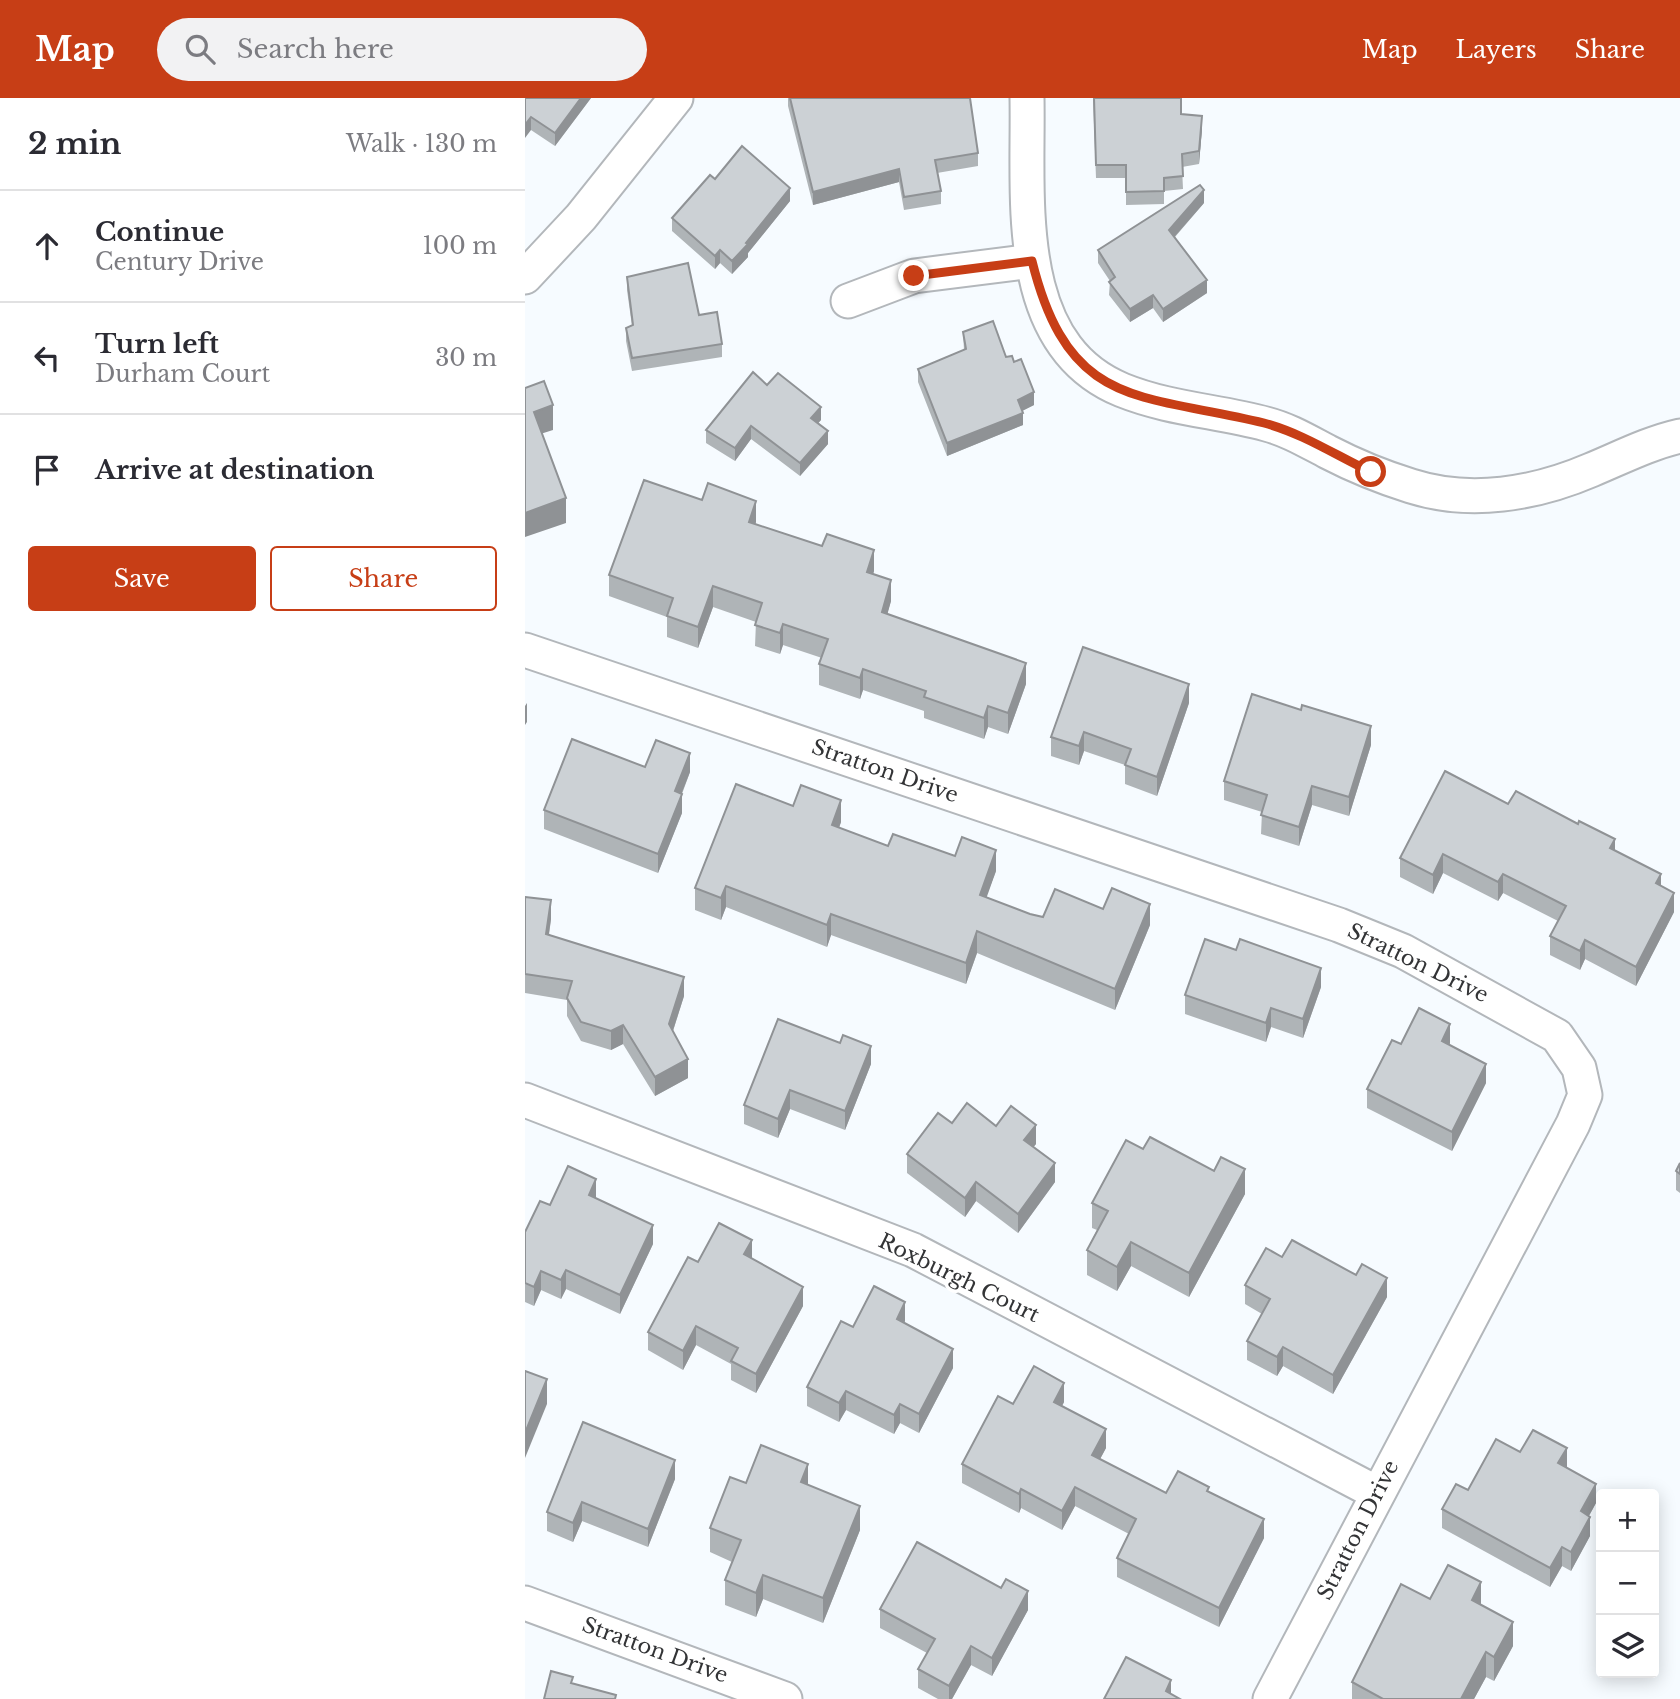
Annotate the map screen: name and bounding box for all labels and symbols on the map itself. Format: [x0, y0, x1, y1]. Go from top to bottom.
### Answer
route end [898, 260, 929, 291]
route start [1355, 456, 1386, 487]
street label: Stratton Drive [808, 734, 962, 808]
street label: Stratton Drive [1343, 918, 1493, 1008]
street label: Roxburgh Court [874, 1228, 1044, 1328]
street label: Stratton Drive [1312, 1456, 1404, 1604]
street label: Stratton Drive [579, 1612, 731, 1688]

